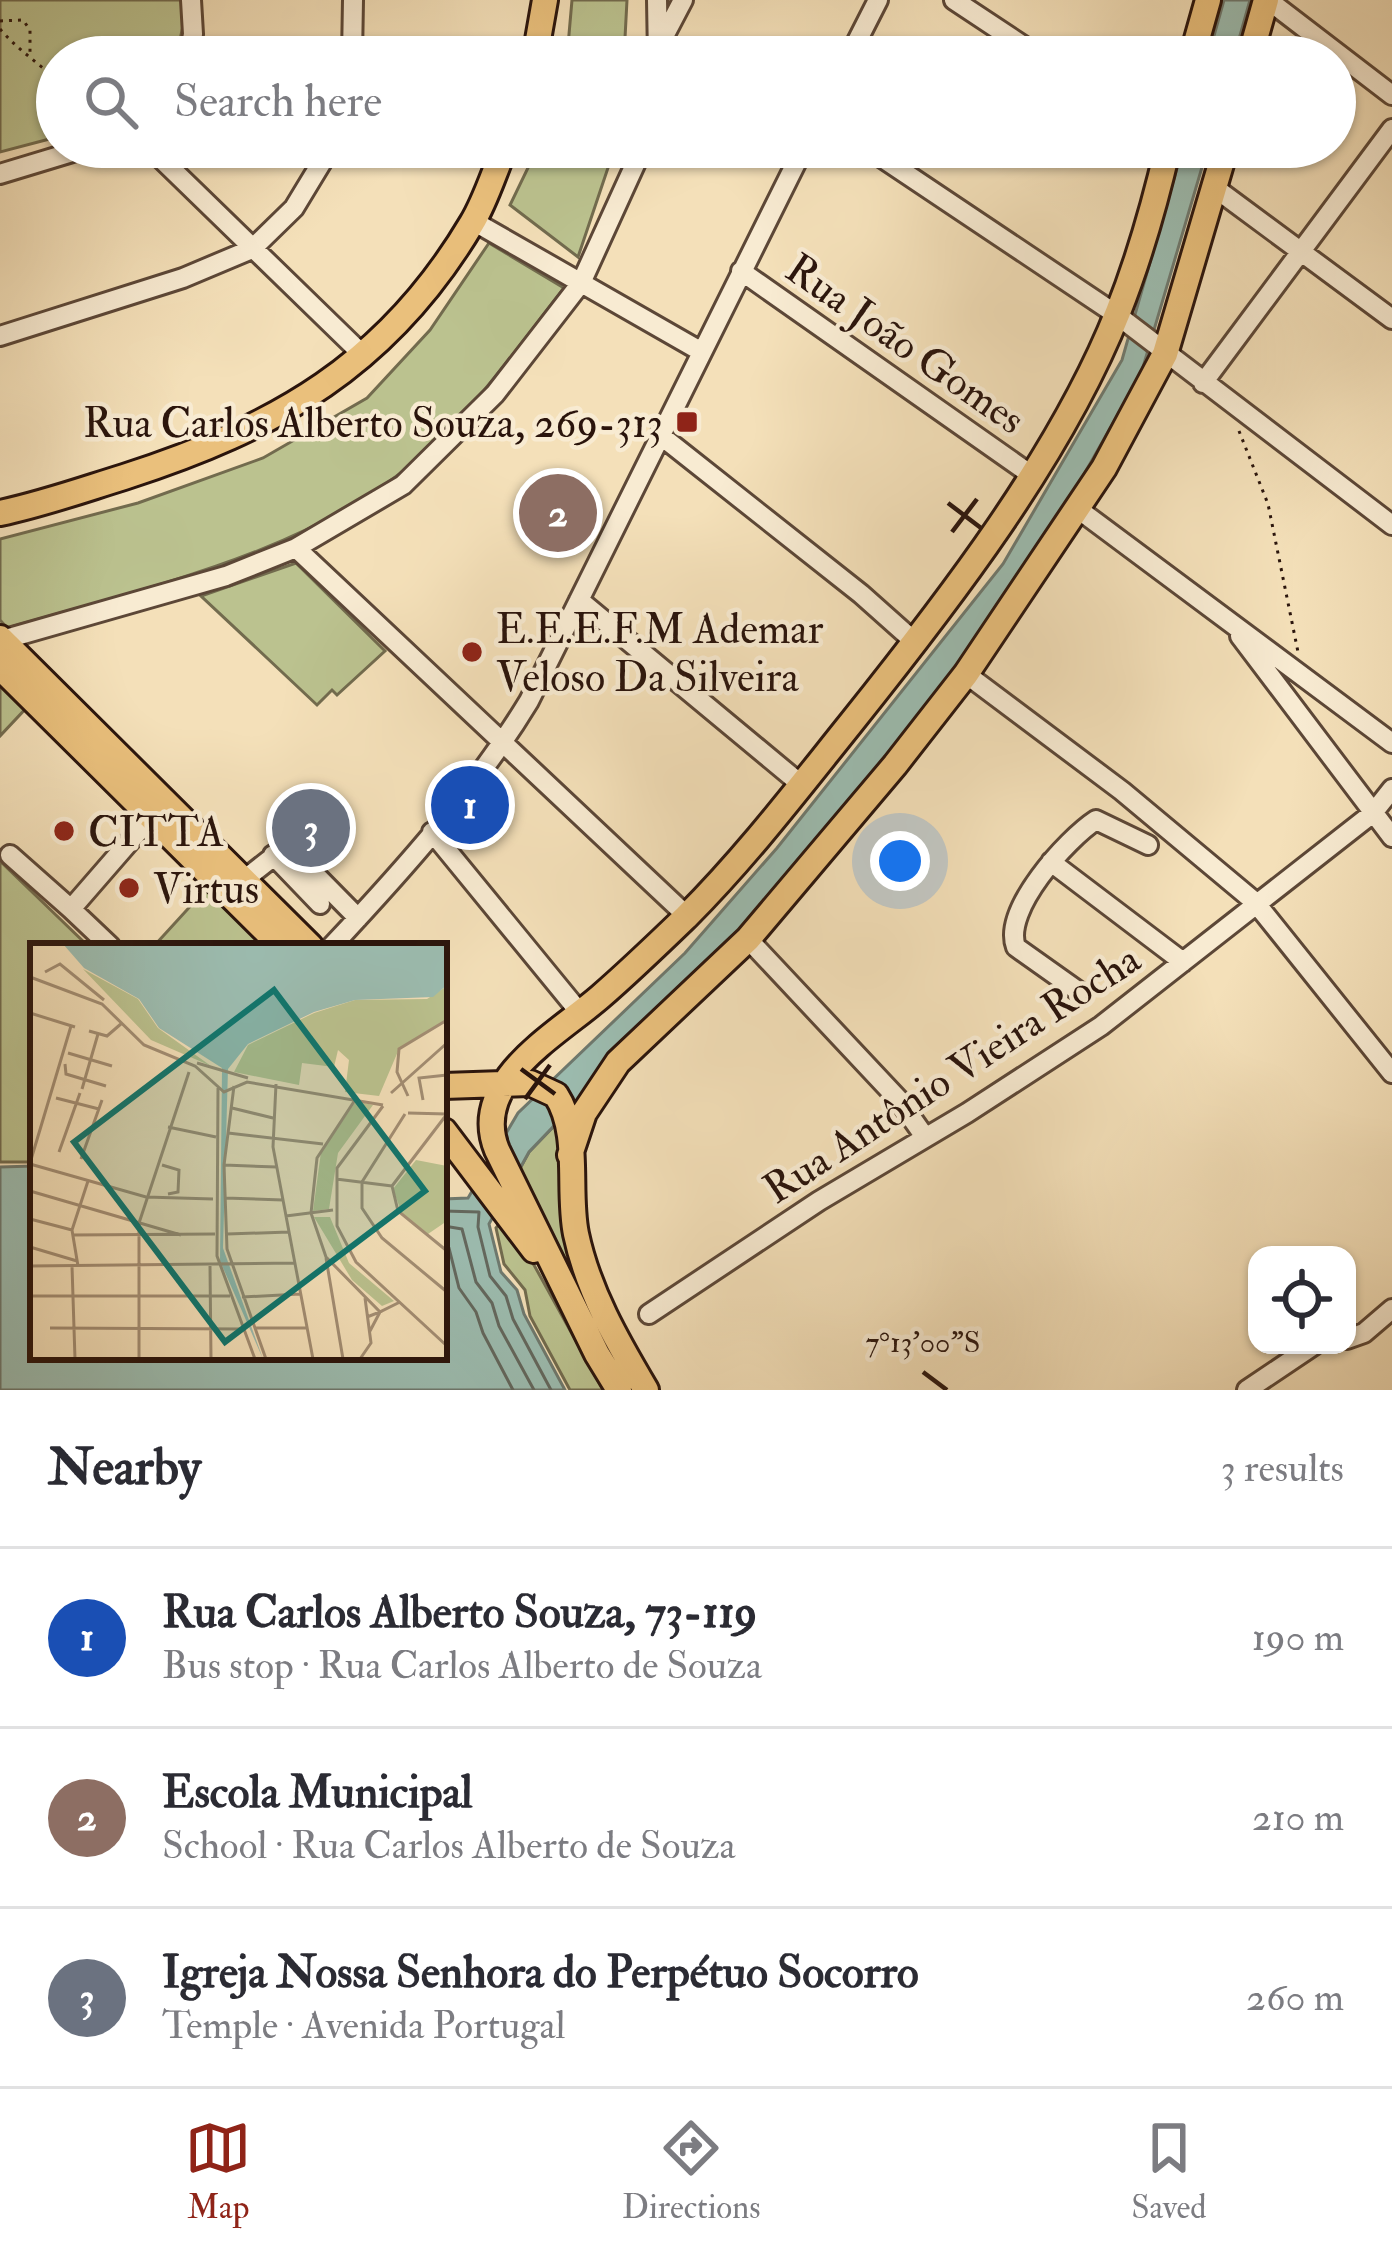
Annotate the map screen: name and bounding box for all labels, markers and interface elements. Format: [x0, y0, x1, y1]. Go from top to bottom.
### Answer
search box [36, 36, 1356, 168]
icon: search [78, 69, 144, 135]
text: Search here [174, 74, 382, 130]
street label: Rua João Gomes [775, 243, 1035, 446]
place label: Rua Carlos Alberto Souza, 269-313 [83, 398, 663, 450]
marker: Rua Carlos Alberto Souza, 269-313 [674, 409, 700, 435]
pin: 2 [519, 468, 597, 558]
place label: E.E.E.F.M Ademar Veloso Da Silveira [496, 604, 824, 704]
marker: E.E.E.F.M Ademar Veloso Da Silveira [459, 639, 485, 665]
pin: 1 [431, 760, 509, 850]
pin: 3 [272, 783, 350, 873]
place label: CITTA [88, 807, 224, 859]
marker: CITTA [51, 818, 77, 844]
your location [870, 831, 930, 891]
place label: Virtus [153, 864, 259, 916]
marker: Virtus [116, 875, 142, 901]
street label: Rua Antônio Vieira Rocha [754, 933, 1151, 1216]
inset map [30, 943, 447, 1360]
map controls [1248, 1246, 1356, 1354]
button: locate [1248, 1246, 1356, 1354]
text: 7°13'00"S [866, 1324, 980, 1361]
text: Nearby [48, 1436, 201, 1500]
text: 3 results [1221, 1444, 1344, 1493]
text: Rua Carlos Alberto Souza, 73-119 [162, 1585, 757, 1641]
text: 1 [80, 1613, 94, 1662]
text: 190 m [1252, 1613, 1344, 1662]
text: Bus stop · Rua Carlos Alberto de Souza [162, 1641, 762, 1690]
text: Escola Municipal [162, 1765, 473, 1821]
text: 2 [77, 1793, 97, 1842]
text: 210 m [1252, 1793, 1344, 1842]
text: School · Rua Carlos Alberto de Souza [162, 1821, 736, 1870]
text: Igreja Nossa Senhora do Perpétuo Socorro [162, 1945, 919, 2001]
text: 3 [80, 1973, 94, 2022]
text: 260 m [1246, 1973, 1344, 2022]
text: Temple · Avenida Portugal [162, 2001, 566, 2050]
tab: Map [185, 2115, 251, 2228]
tab: Directions [622, 2115, 761, 2228]
tab: Saved [1131, 2115, 1207, 2228]

